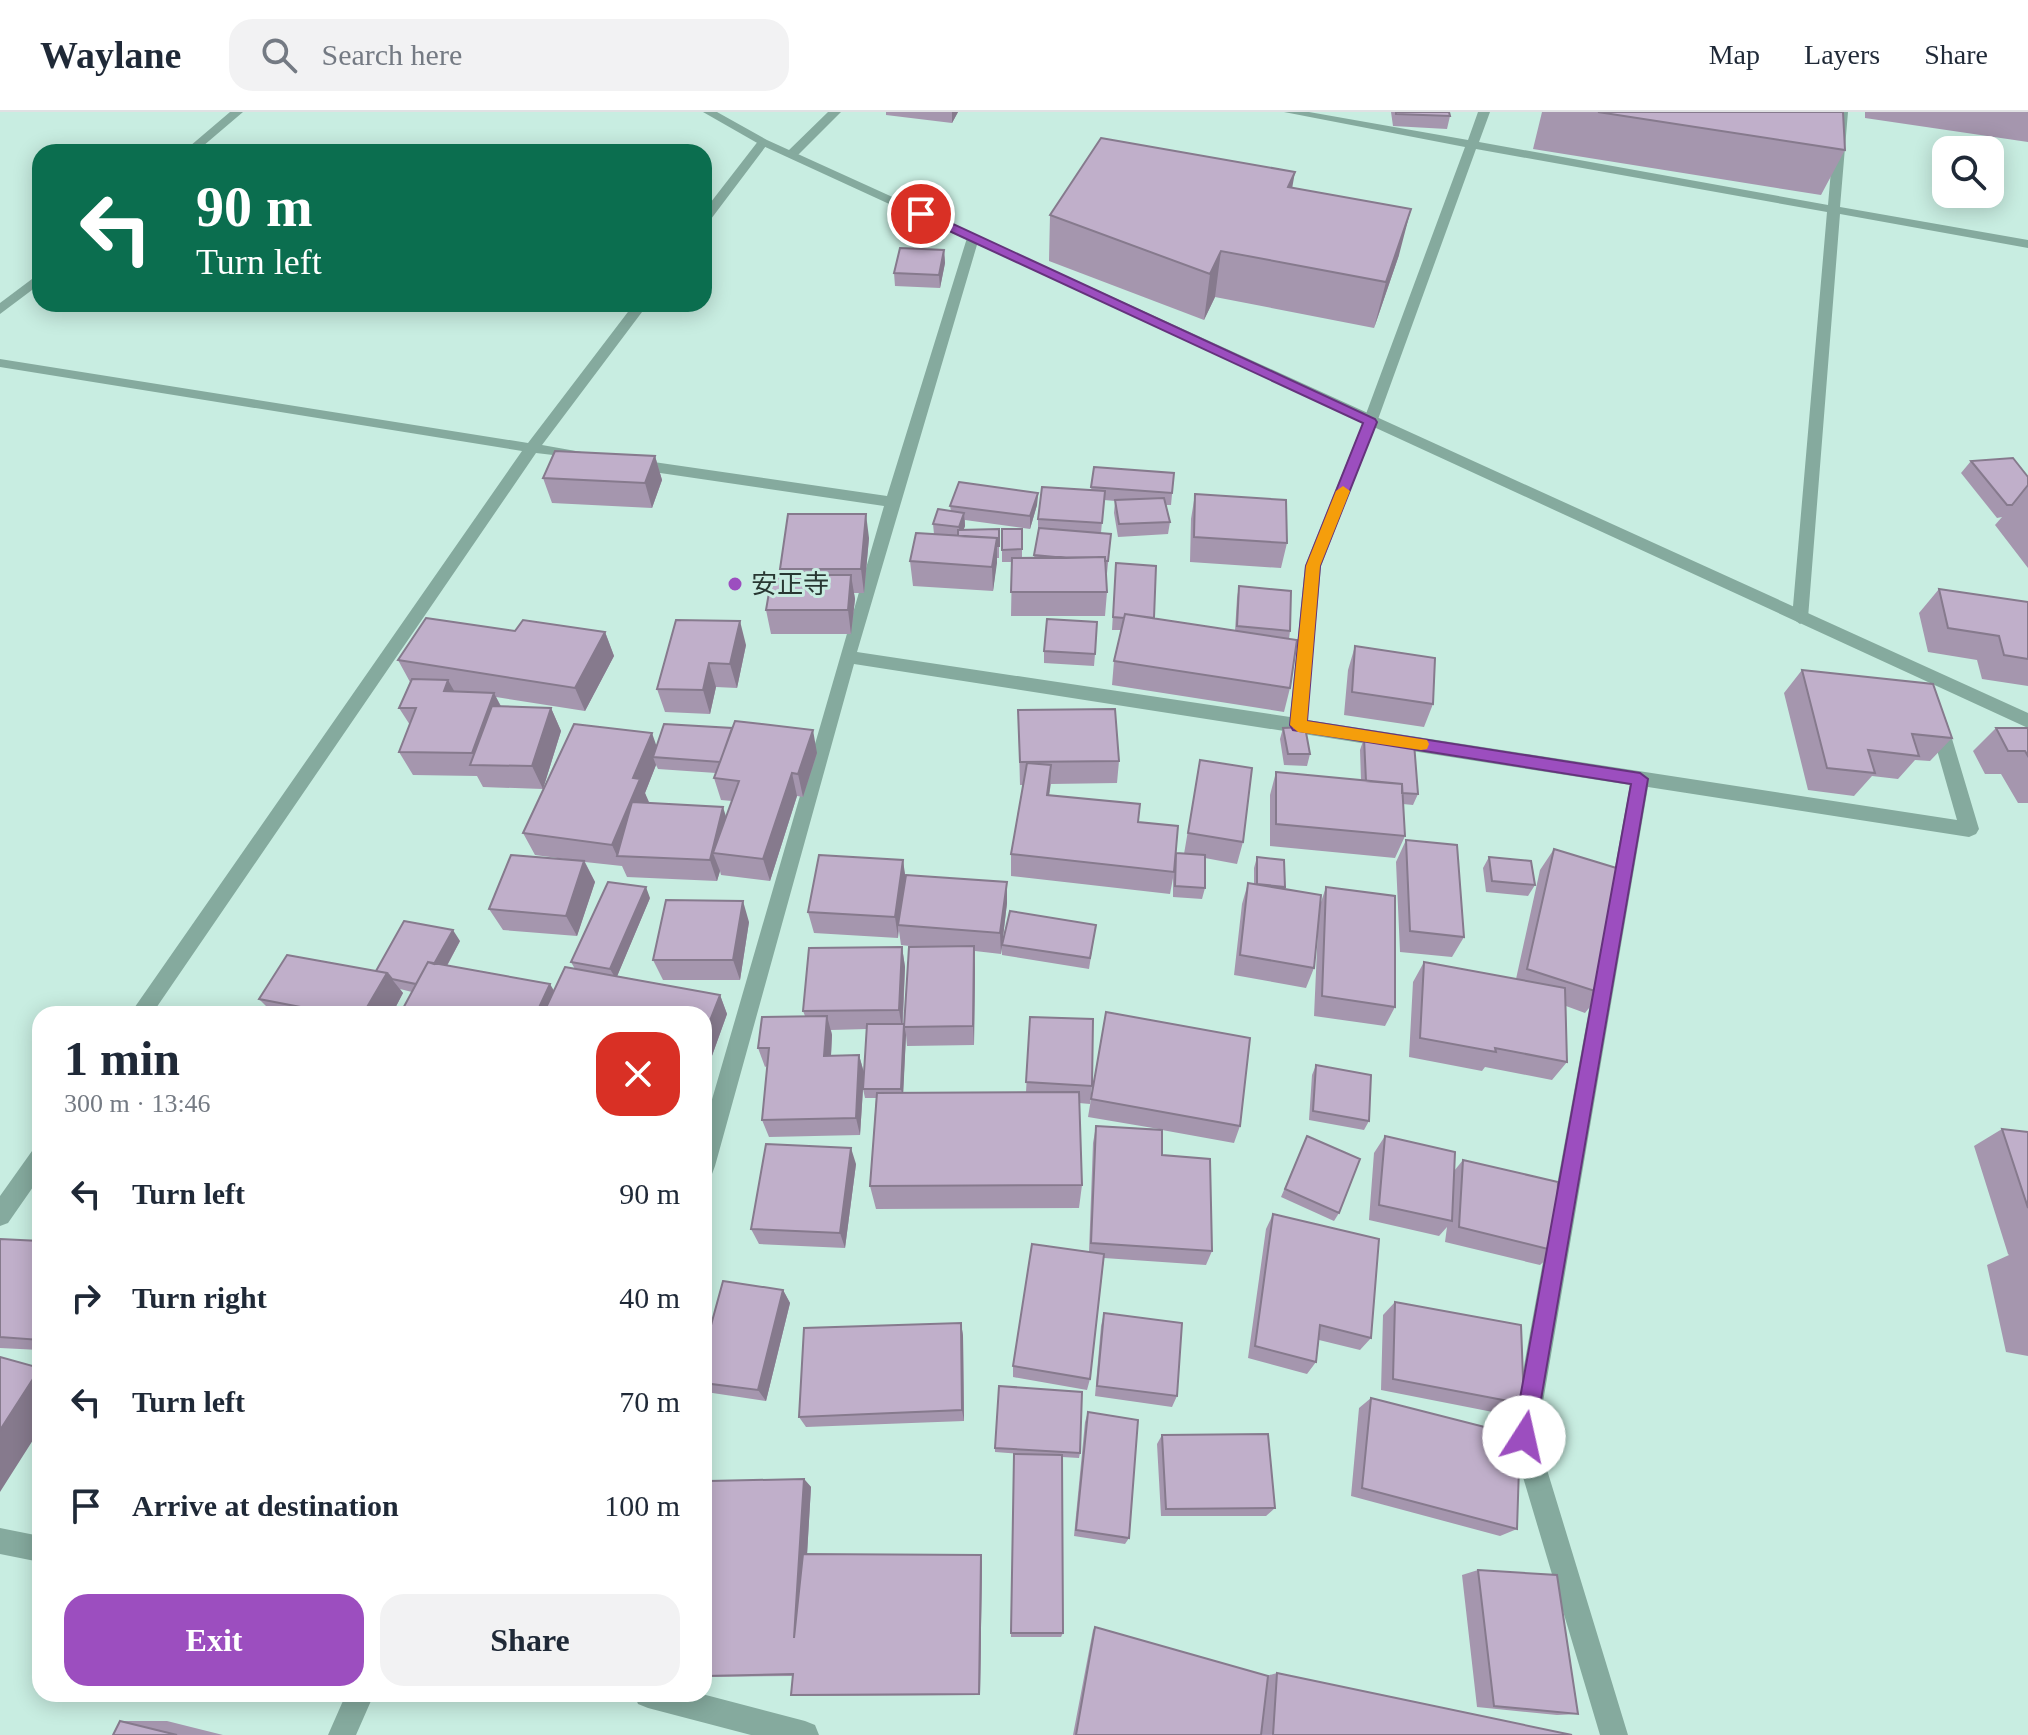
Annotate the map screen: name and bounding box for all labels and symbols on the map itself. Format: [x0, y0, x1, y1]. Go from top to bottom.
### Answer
pin [887, 180, 955, 248]
place label: 安正寺 [751, 570, 829, 599]
marker: 安正寺 [726, 575, 744, 593]
position arrow [1482, 1395, 1566, 1479]

